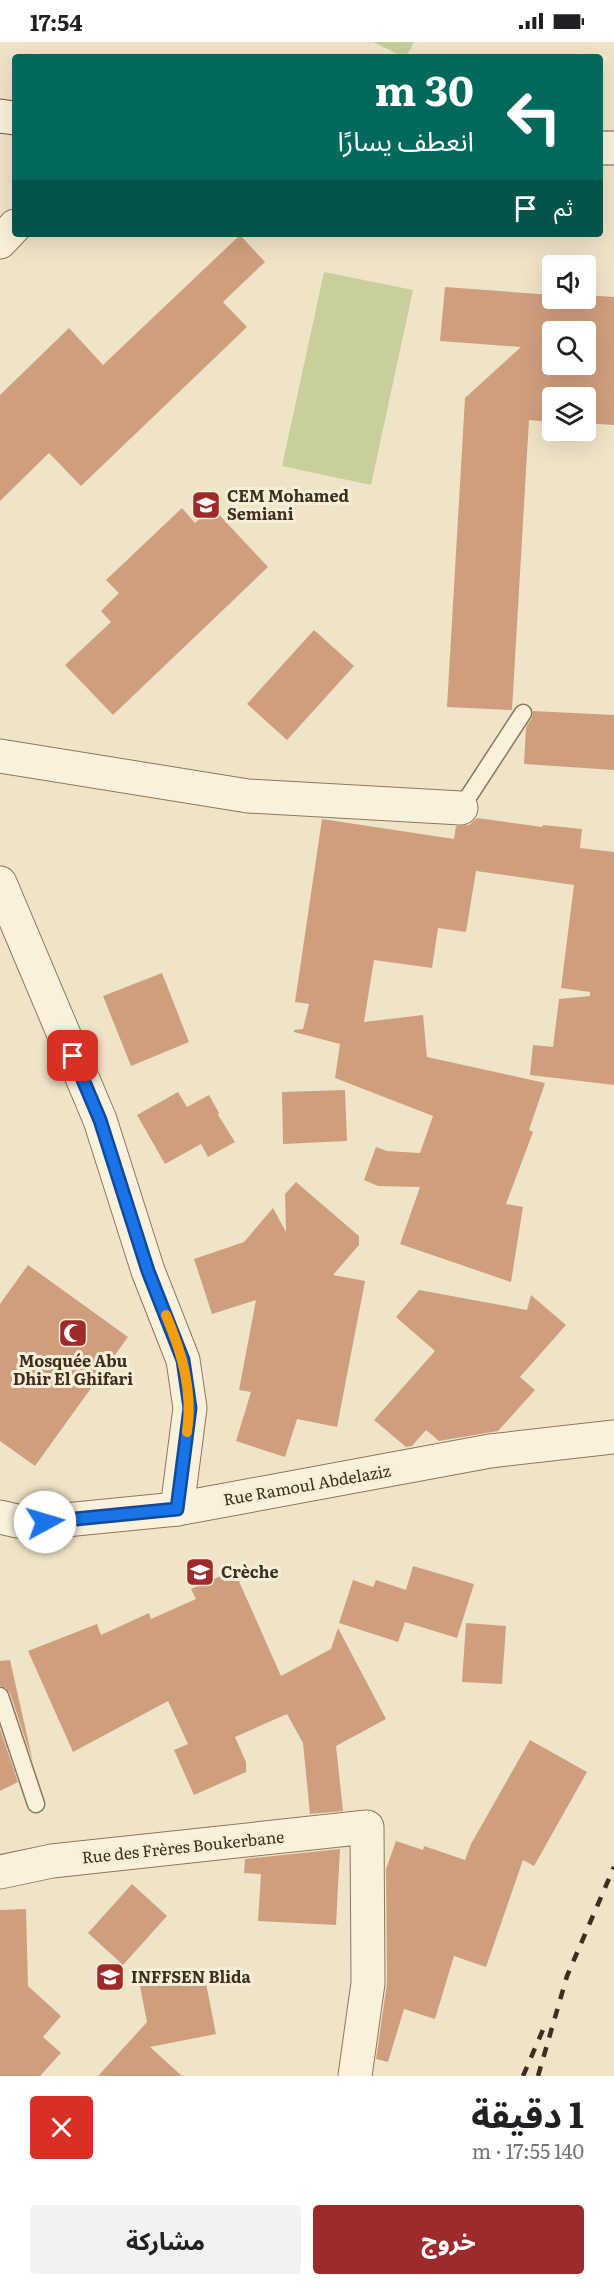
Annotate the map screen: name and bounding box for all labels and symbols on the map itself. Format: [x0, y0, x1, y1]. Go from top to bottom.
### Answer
place label: CEM Mohamed Semiani [227, 483, 349, 525]
school or university icon: CEM Mohamed Semiani [190, 489, 222, 521]
pin [47, 1030, 98, 1081]
mosque icon: Mosquée Abu Dhir El Ghifari [57, 1317, 89, 1349]
place label: Mosquée Abu Dhir El Ghifari [13, 1348, 133, 1390]
street label: Rue Ramoul Abdelaziz [221, 1457, 393, 1511]
position arrow [13, 1490, 77, 1554]
school or university icon: Crèche [184, 1556, 216, 1588]
place label: Crèche [221, 1559, 278, 1583]
street label: Rue des Frères Boukerbane [80, 1823, 285, 1869]
school or university icon: INFFSEN Blida [94, 1961, 126, 1993]
place label: INFFSEN Blida [131, 1964, 252, 1988]

